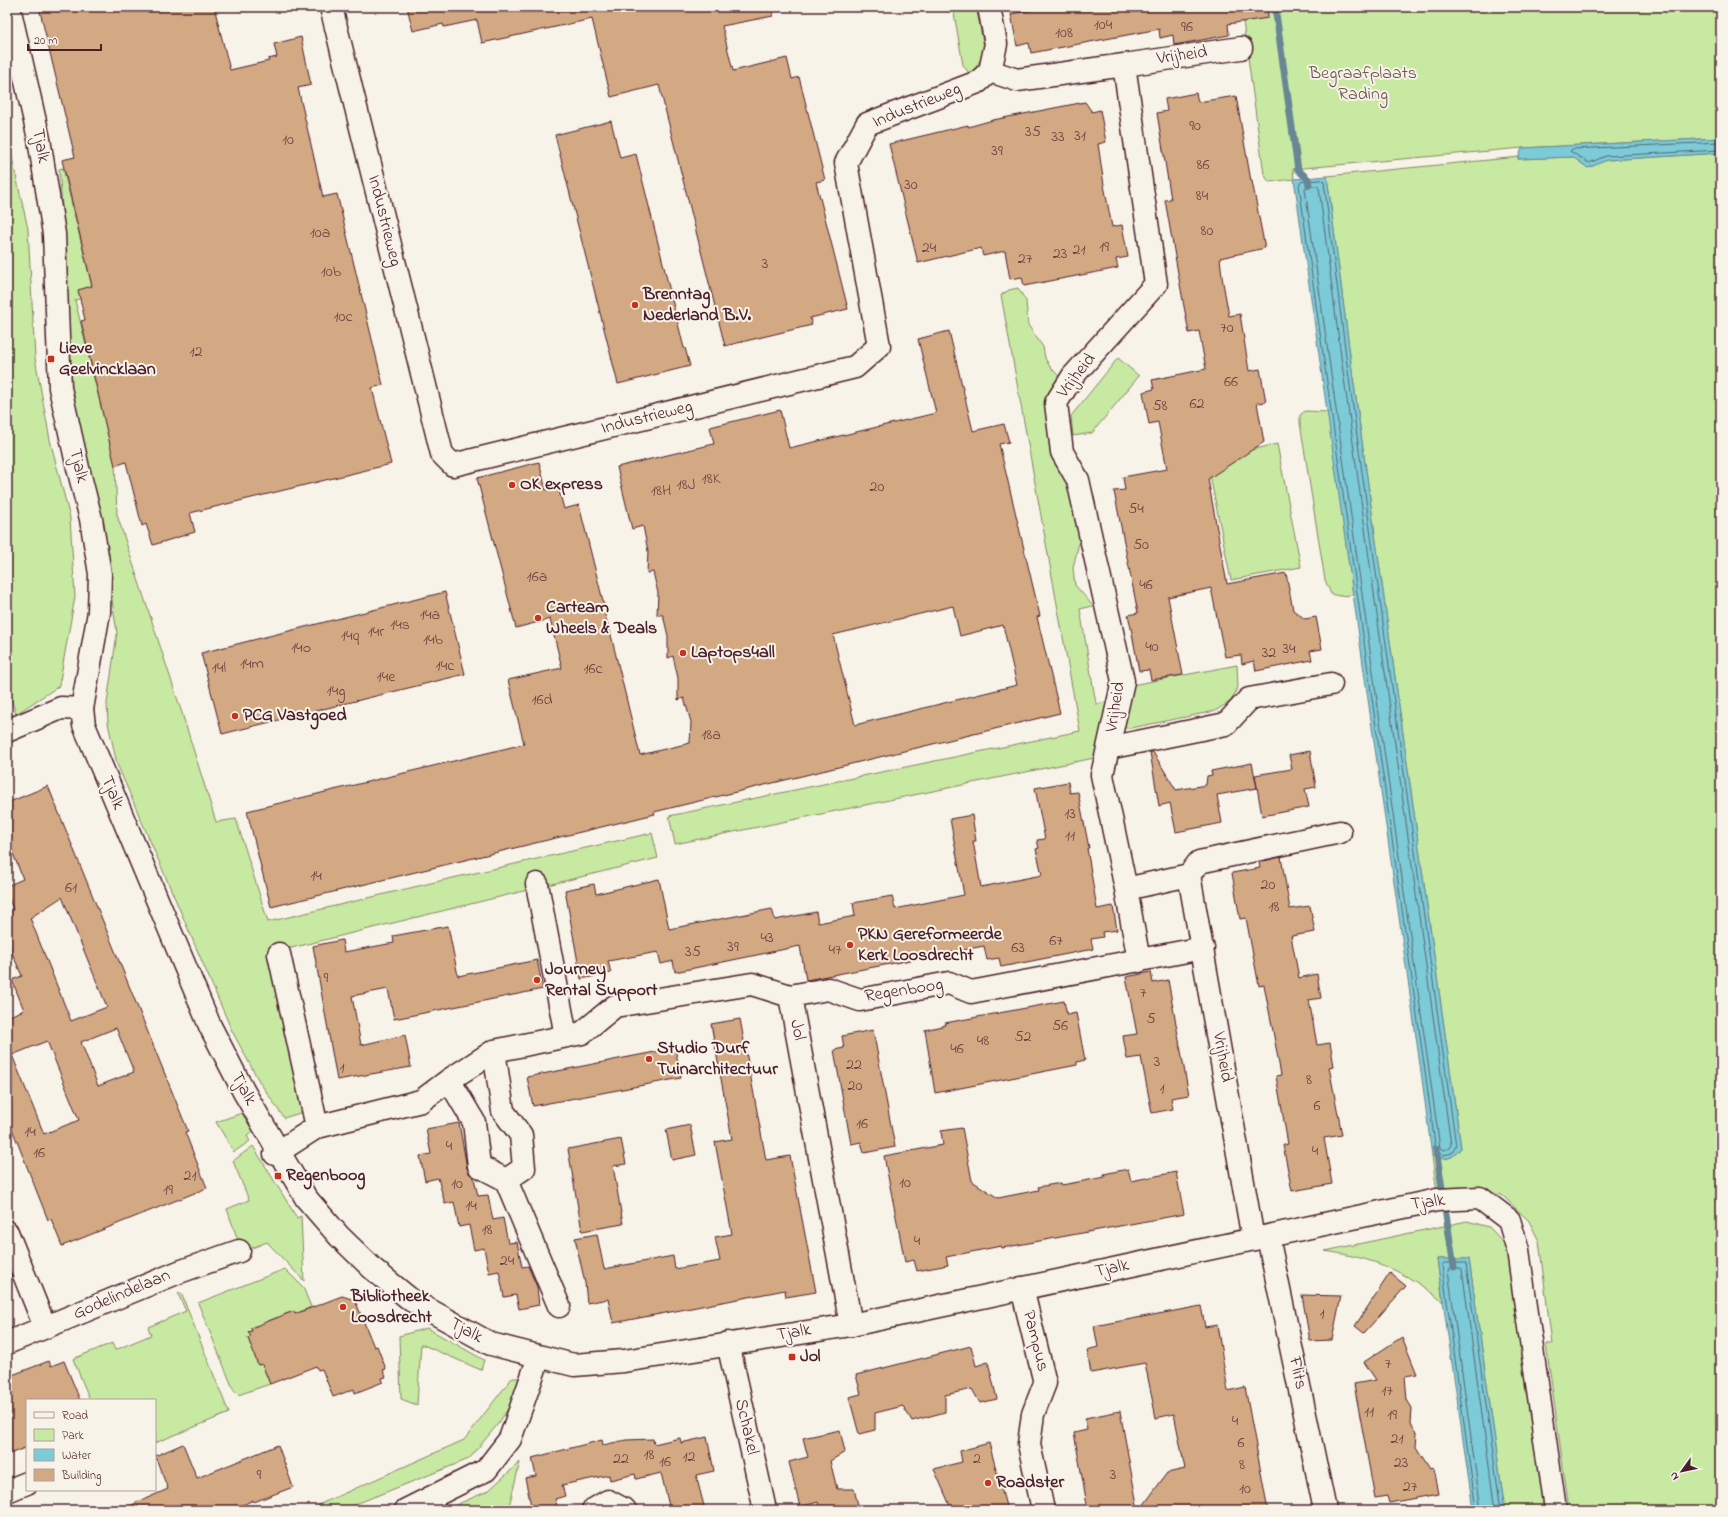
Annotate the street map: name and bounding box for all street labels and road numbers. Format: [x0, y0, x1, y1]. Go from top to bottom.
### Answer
street label: Vrijheid [1154, 40, 1209, 73]
street label: Industrieweg [869, 76, 966, 136]
street label: Tjalk [24, 127, 56, 165]
street label: Industrieweg [359, 172, 408, 270]
street label: Vrijheid [1050, 348, 1103, 405]
street label: Industrieweg [598, 394, 696, 443]
street label: Tjalk [61, 446, 95, 486]
street label: Vrijheid [1099, 680, 1133, 735]
street label: Tjalk [93, 772, 131, 814]
street label: Regenboog [863, 972, 945, 1011]
street label: Jol [782, 1017, 812, 1043]
street label: Vrijheid [1205, 1029, 1239, 1084]
street label: Tjalk [223, 1068, 263, 1110]
street label: Tjalk [1409, 1188, 1447, 1218]
street label: Tjalk [1092, 1253, 1132, 1285]
street label: Godelindelaan [69, 1263, 175, 1327]
street label: Pampus [1015, 1308, 1055, 1374]
street label: Tjalk [445, 1311, 487, 1351]
street label: Tjalk [775, 1317, 813, 1349]
street label: Flits [1281, 1353, 1313, 1392]
street label: Schakel [727, 1396, 765, 1458]

